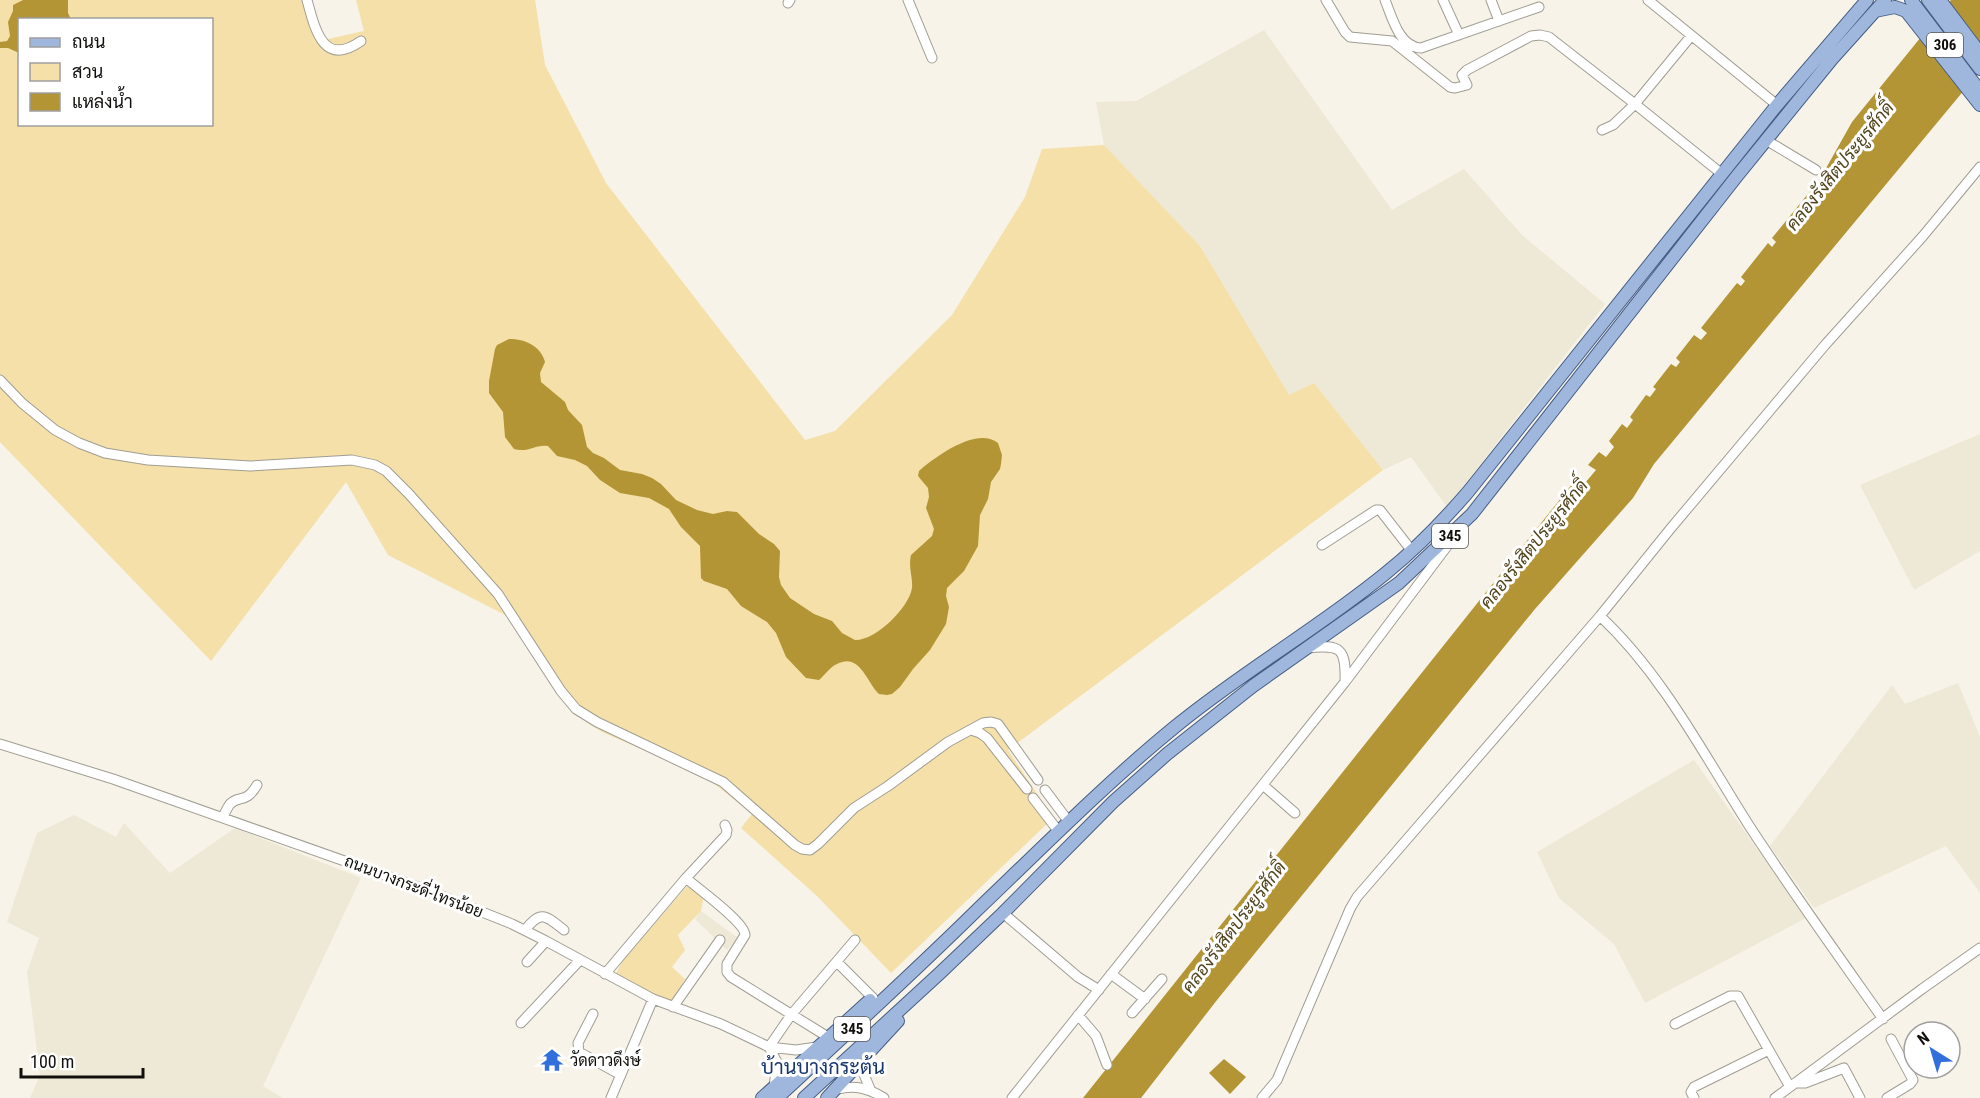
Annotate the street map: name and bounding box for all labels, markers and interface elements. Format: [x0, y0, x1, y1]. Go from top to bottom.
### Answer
legend [18, 18, 213, 126]
text: ถนน [72, 31, 105, 52]
road number: 306 [1927, 33, 1963, 57]
text: สวน [72, 61, 103, 82]
text: แหล่งน้ำ [72, 86, 133, 112]
water label: คลองรังสิตประยูรศักดิ์ [1777, 91, 1903, 236]
water label: คลองรังสิตประยูรศักดิ์ [1471, 469, 1597, 614]
road number: 345 [1432, 524, 1468, 548]
street label: ถนนบางกระดี่-ไทรน้อย [342, 847, 488, 922]
water label: คลองรังสิตประยูรศักดิ์ [1173, 851, 1295, 998]
road number: 345 [834, 1017, 870, 1041]
north arrow [1902, 1020, 1962, 1080]
text: N [1914, 1028, 1933, 1049]
scale bar [21, 1041, 142, 1079]
temple icon: วัดดาวดึงษ์ [539, 1047, 565, 1073]
place label: วัดดาวดึงษ์ [570, 1048, 641, 1070]
text: 100 m [30, 1051, 74, 1072]
district label: บ้านบางกระต้น [761, 1055, 885, 1079]

